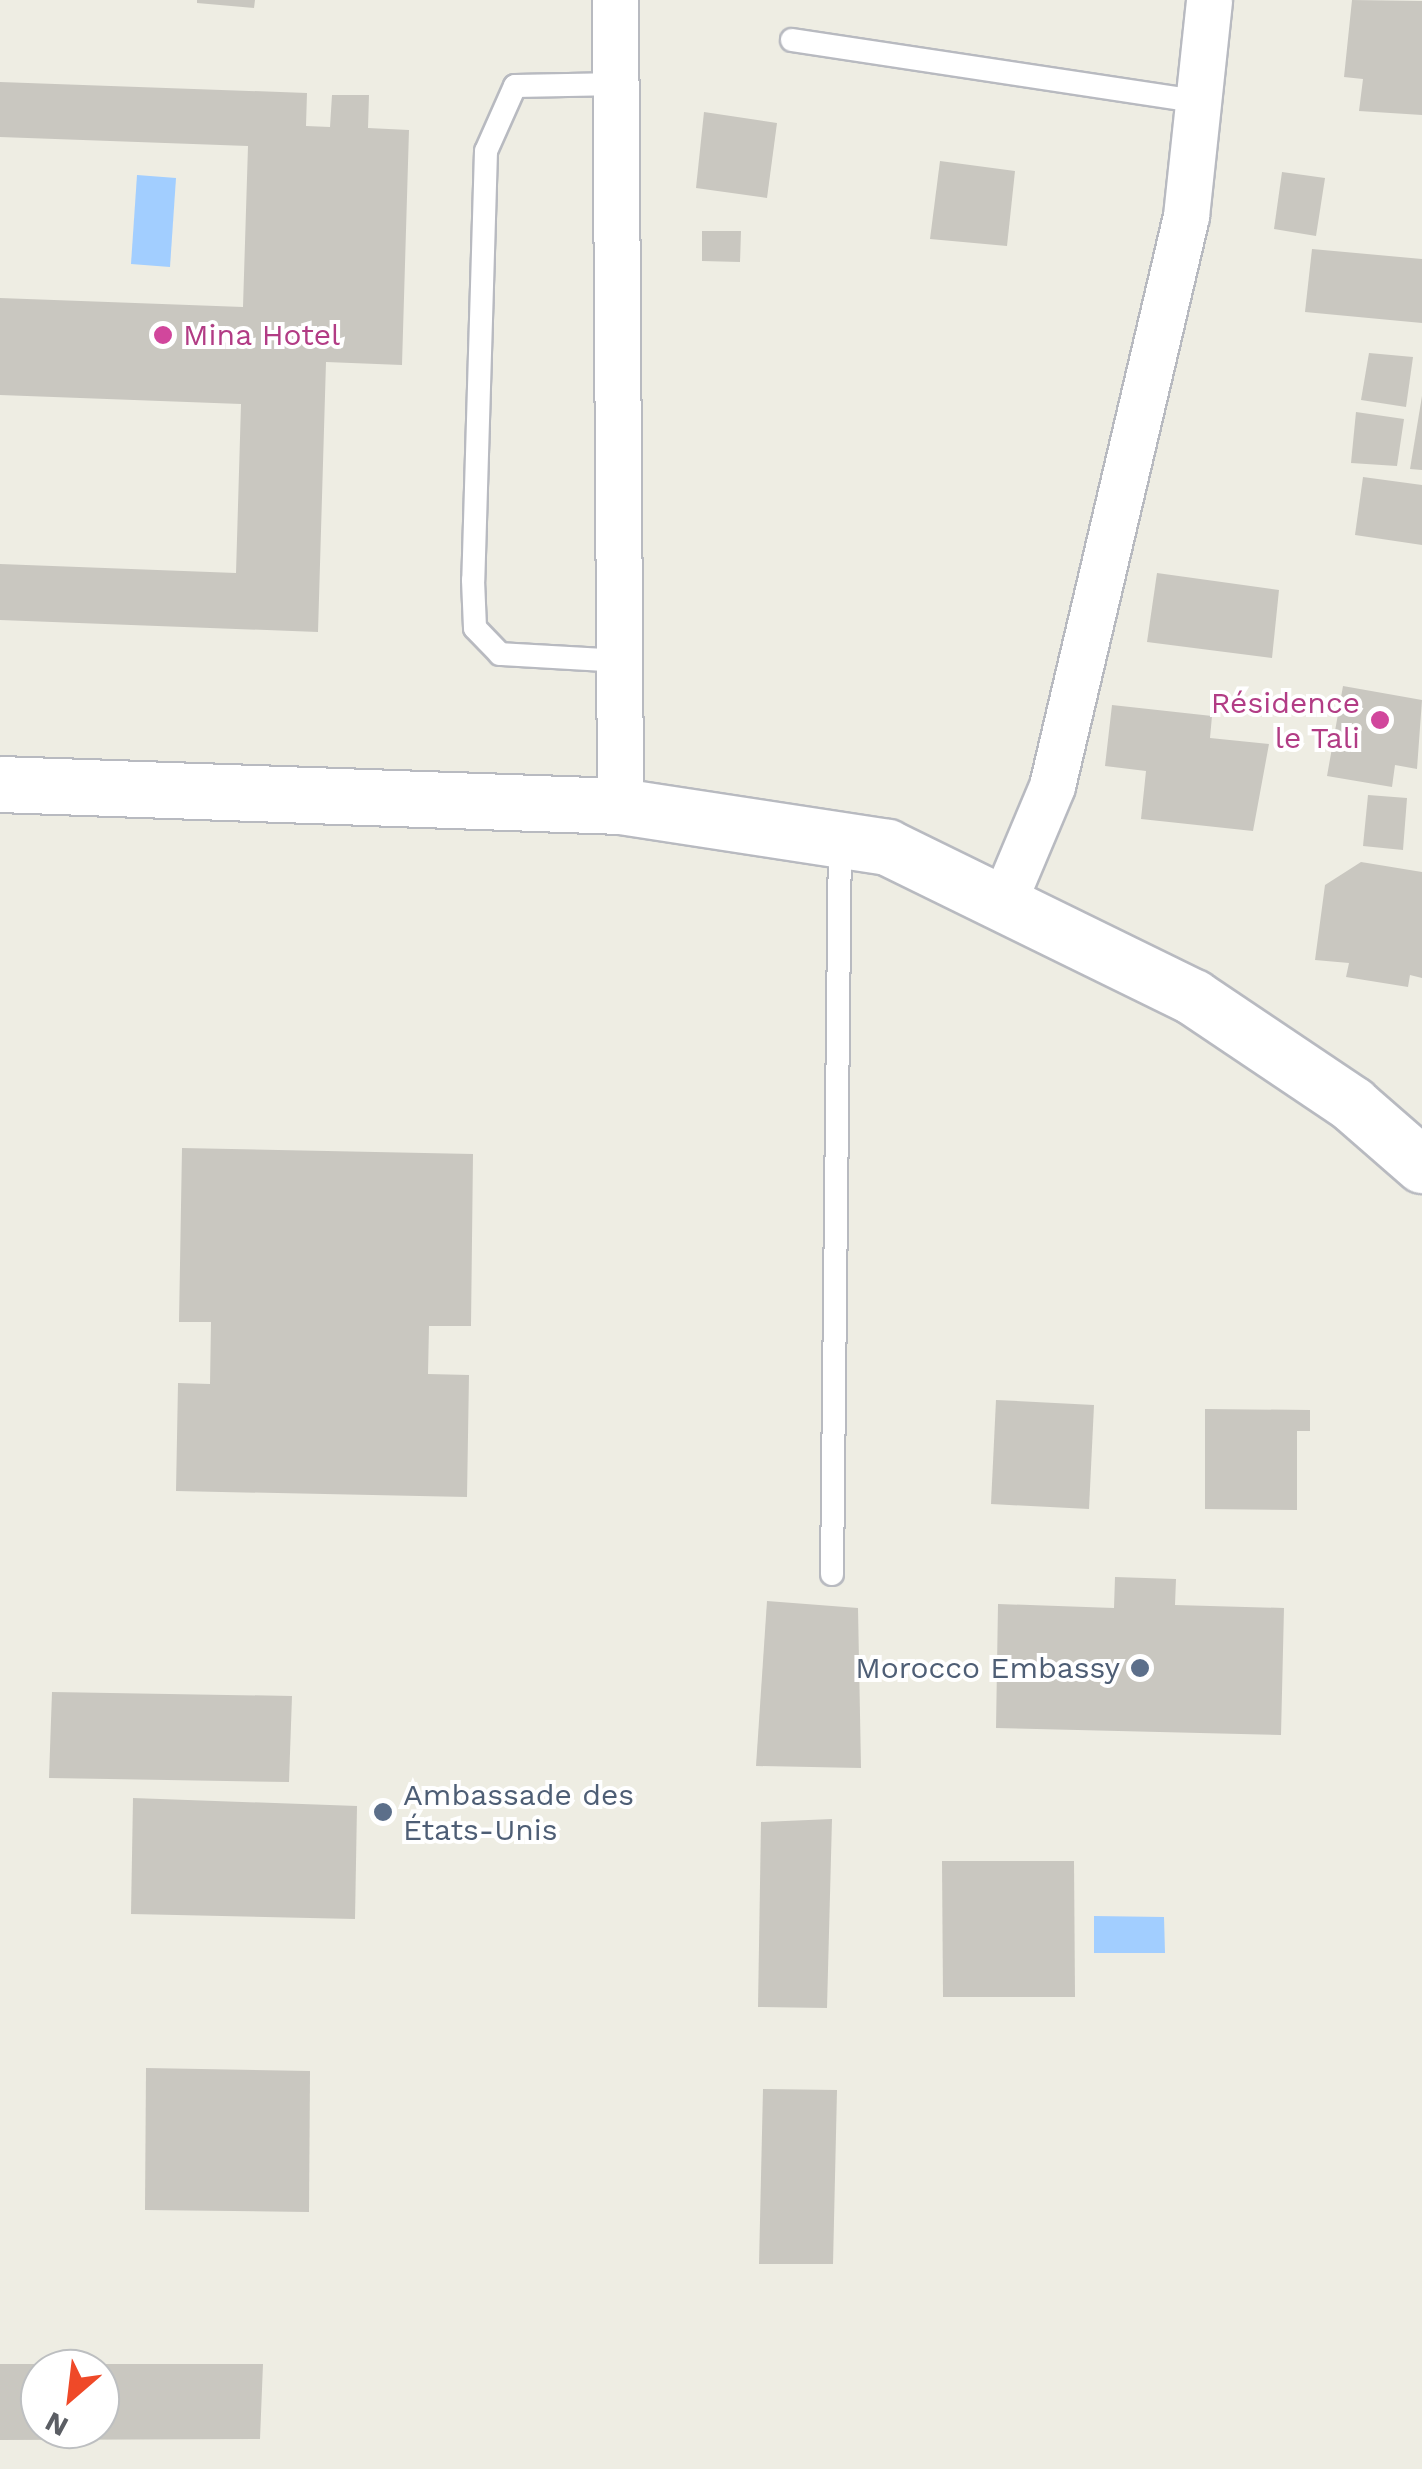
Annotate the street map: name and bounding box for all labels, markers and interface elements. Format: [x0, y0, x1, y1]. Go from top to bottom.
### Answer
place label: Mina Hotel [183, 317, 341, 353]
marker: Mina Hotel [152, 324, 174, 346]
place label: Résidence le Tali [1211, 685, 1360, 756]
marker: Résidence le Tali [1369, 709, 1391, 731]
place label: Morocco Embassy [855, 1650, 1120, 1686]
marker: Morocco Embassy [1129, 1657, 1151, 1679]
place label: Ambassade des États-Unis [403, 1777, 634, 1848]
marker: Ambassade des États-Unis [372, 1801, 394, 1823]
north arrow [20, 2349, 120, 2449]
text: N [40, 2405, 74, 2444]

